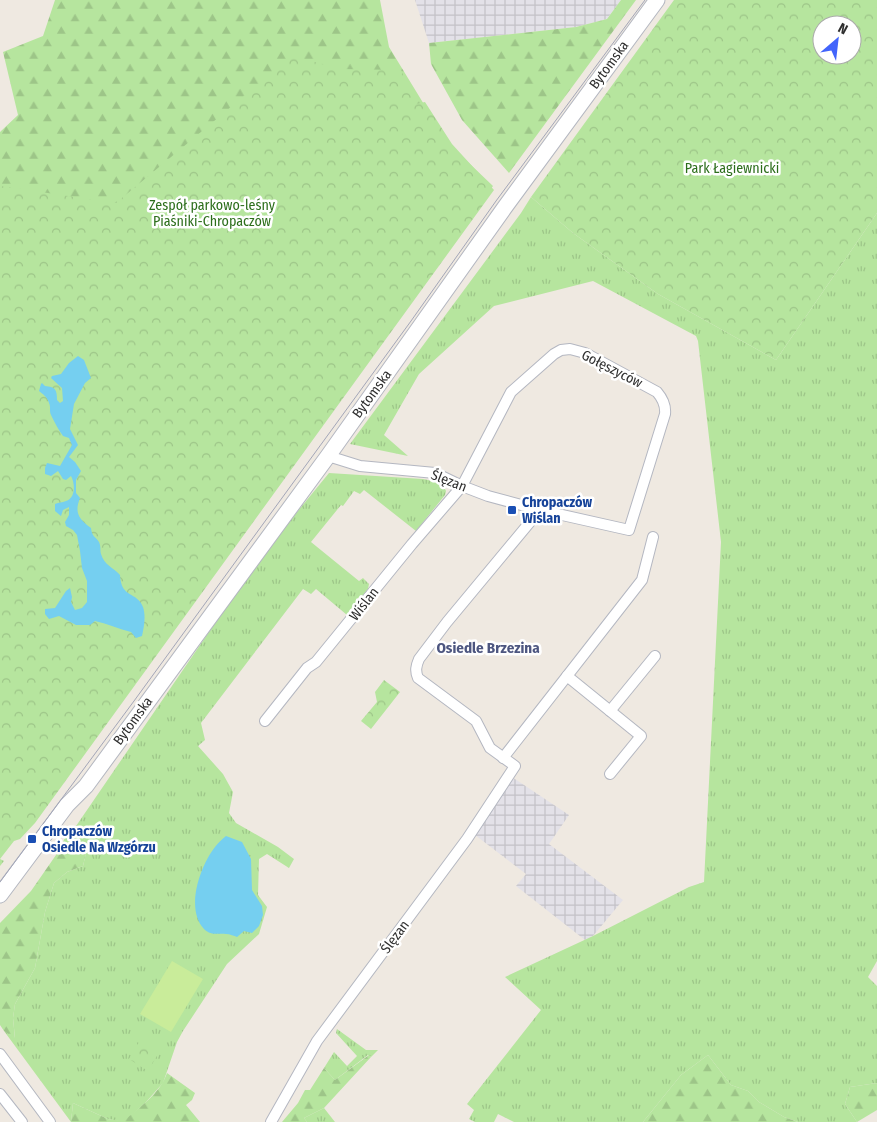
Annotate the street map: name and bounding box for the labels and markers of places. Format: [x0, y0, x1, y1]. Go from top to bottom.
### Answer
place label: Chropaczów Wiślan [522, 494, 592, 527]
marker: Chropaczów Wiślan [506, 504, 518, 516]
place label: Chropaczów Osiedle Na Wzgórzu [42, 823, 156, 856]
marker: Chropaczów Osiedle Na Wzgórzu [26, 833, 38, 845]

